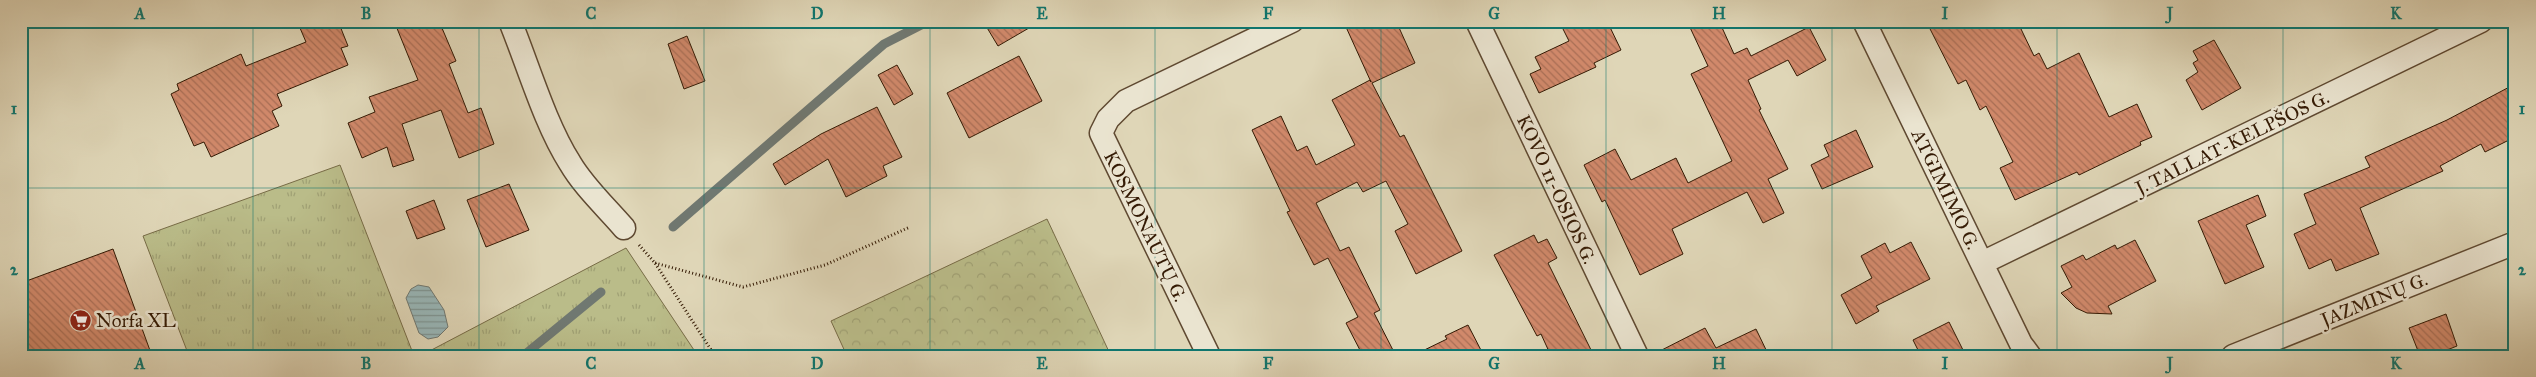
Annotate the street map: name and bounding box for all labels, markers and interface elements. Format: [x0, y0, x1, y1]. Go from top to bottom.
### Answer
text: A [134, 4, 146, 23]
text: B [361, 4, 371, 23]
text: C [586, 4, 597, 23]
text: D [811, 4, 824, 23]
text: E [1036, 4, 1048, 23]
text: F [1263, 4, 1274, 23]
text: G [1488, 4, 1500, 23]
text: H [1712, 4, 1726, 23]
text: I [1942, 4, 1949, 23]
text: J [2165, 4, 2174, 24]
text: K [2390, 4, 2402, 23]
street label: J. TALLAT-KELPŠOS G. [2130, 85, 2333, 201]
text: 1 [11, 99, 18, 118]
text: 1 [2519, 99, 2526, 118]
street label: KOVO 11-OSIOS G. [1512, 111, 1601, 267]
street label: ATGIMIMO G. [1906, 125, 1985, 253]
street label: KOSMONAUTŲ G. [1099, 147, 1192, 305]
text: 2 [10, 260, 19, 279]
text: 2 [2518, 260, 2527, 279]
street label: JAZMINŲ G. [2316, 268, 2431, 333]
supermarket icon: Norfa XL [68, 308, 92, 332]
place label: Norfa XL [96, 309, 176, 332]
text: A [134, 354, 146, 373]
text: B [361, 354, 371, 373]
text: C [586, 354, 597, 373]
text: D [811, 354, 824, 373]
text: E [1036, 354, 1048, 373]
text: F [1263, 354, 1274, 373]
text: G [1488, 354, 1500, 373]
text: H [1712, 354, 1726, 373]
text: I [1942, 354, 1949, 373]
text: J [2165, 354, 2174, 374]
text: K [2390, 354, 2402, 373]

